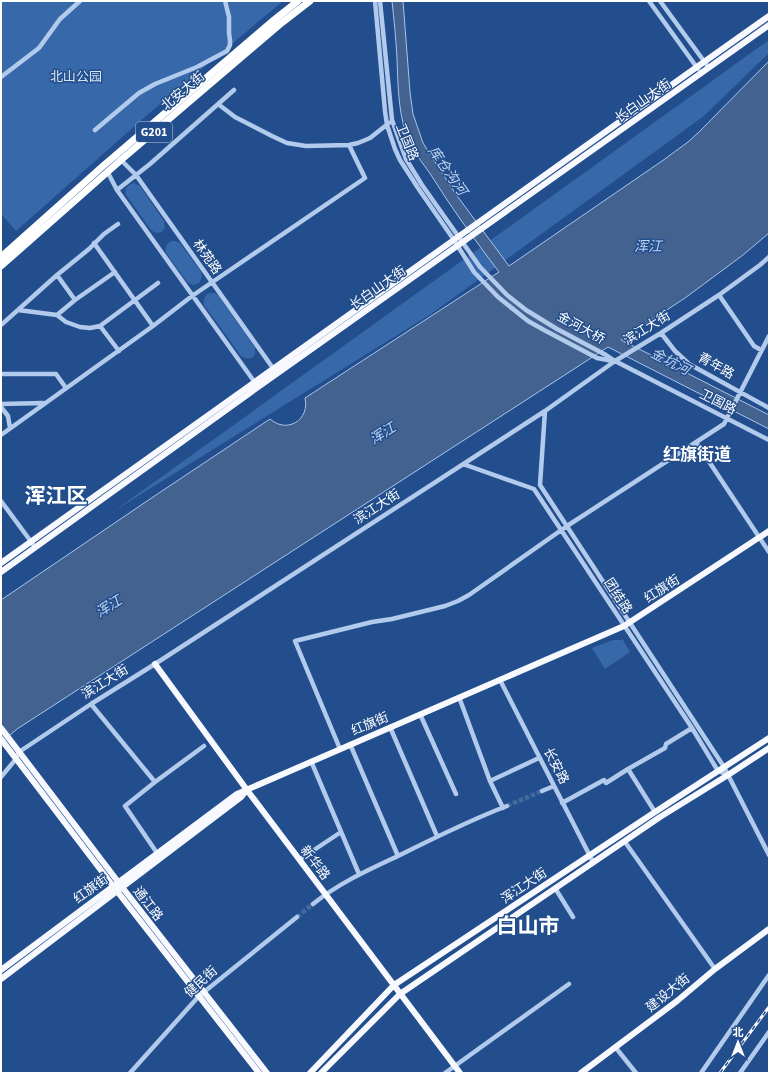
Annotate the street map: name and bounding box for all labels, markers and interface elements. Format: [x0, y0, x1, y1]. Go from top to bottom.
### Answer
street label: 北安大街 [157, 67, 209, 115]
park label: 北山公园 [50, 68, 102, 86]
street label: 长白山大街 [611, 75, 675, 127]
street label: 卫国路 [391, 121, 423, 163]
road number: G201 [136, 122, 172, 142]
water label: 库仓沟河 [423, 142, 473, 202]
street label: 林苑路 [188, 236, 226, 278]
water label: 浑江 [634, 237, 664, 257]
street label: 长白山大街 [346, 262, 410, 314]
street label: 滨江大街 [620, 307, 674, 349]
street label: 金河大桥 [554, 308, 608, 348]
water label: 金坑河 [647, 344, 696, 382]
street label: 青年路 [695, 349, 737, 383]
street label: 卫国路 [697, 385, 739, 419]
water label: 浑江 [366, 417, 402, 450]
district label: 红旗街道 [663, 443, 731, 467]
district label: 浑江区 [25, 481, 88, 511]
street label: 滨江大街 [350, 485, 404, 529]
street label: 红旗街 [641, 571, 683, 607]
street label: 团结路 [600, 575, 636, 617]
water label: 浑江 [92, 590, 128, 623]
street label: 滨江大街 [78, 661, 132, 703]
street label: 红旗街 [349, 708, 391, 740]
street label: 长安路 [539, 745, 573, 787]
street label: 新华路 [296, 842, 334, 884]
street label: 浑江大街 [497, 864, 551, 908]
street label: 红旗街 [70, 870, 112, 908]
street label: 通江路 [129, 883, 167, 925]
district label: 白山市 [497, 911, 560, 941]
street label: 健民街 [180, 962, 222, 1002]
street label: 建设大街 [642, 970, 694, 1016]
north arrow [718, 1022, 758, 1062]
text: 北 [733, 1025, 744, 1040]

